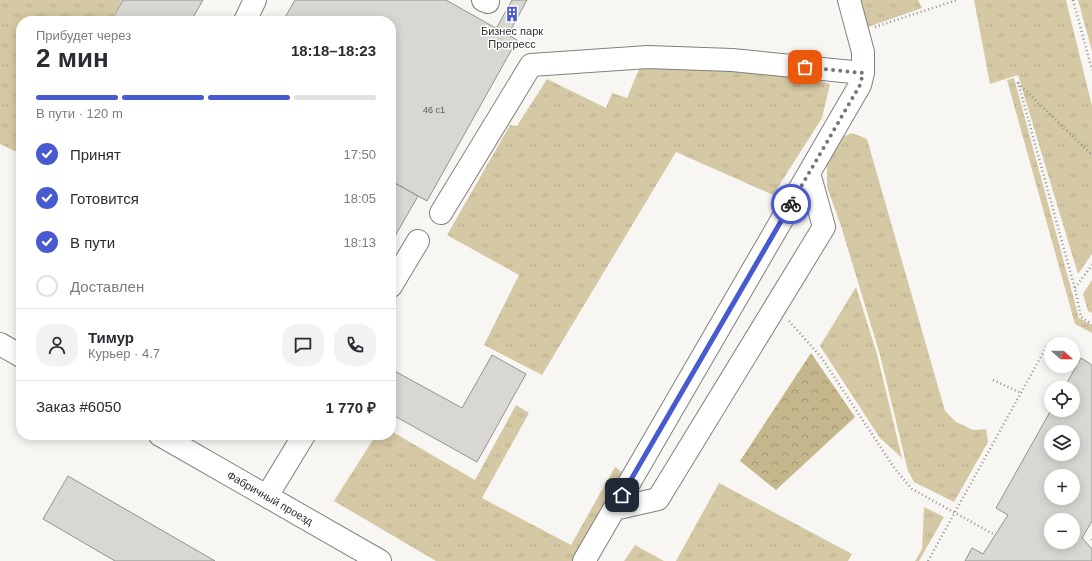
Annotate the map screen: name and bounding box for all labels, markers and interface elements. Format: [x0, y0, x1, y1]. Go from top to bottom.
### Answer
building icon: Бизнес парк Прогресс [503, 5, 521, 23]
place label: Бизнес парк Прогресс [481, 25, 543, 50]
text: Прибудет через [36, 28, 131, 43]
text: 18:18–18:23 [291, 42, 376, 59]
text: 2 мин [36, 43, 109, 73]
pin [788, 50, 822, 84]
icon: bag [794, 56, 816, 78]
house number: 46 с1 [423, 105, 445, 115]
text: В пути · 120 m [36, 106, 123, 121]
icon: check [36, 143, 58, 165]
text: Принят [70, 146, 121, 163]
text: 17:50 [343, 147, 376, 162]
courier [771, 184, 811, 224]
icon: check [36, 187, 58, 209]
text: Готовится [70, 190, 139, 207]
text: 18:05 [343, 191, 376, 206]
icon: bike [780, 193, 802, 215]
icon: check [36, 231, 58, 253]
text: В пути [70, 234, 115, 251]
text: 18:13 [343, 235, 376, 250]
text: Доставлен [70, 278, 144, 295]
button: person [36, 324, 78, 366]
button: chat [282, 324, 324, 366]
button: phone [334, 324, 376, 366]
text: Тимур [88, 329, 134, 346]
north arrow [1044, 337, 1080, 373]
map controls [1044, 337, 1080, 549]
text: Курьер · 4.7 [88, 346, 160, 361]
button: locate [1044, 381, 1080, 417]
text: Заказ #6050 [36, 398, 121, 415]
text: 1 770 ₽ [326, 399, 376, 416]
button: layers [1044, 425, 1080, 461]
street label: Фабричный проезд [225, 468, 316, 528]
button: + [1044, 469, 1080, 505]
pin [605, 478, 639, 512]
icon: home [611, 484, 633, 506]
button: − [1044, 513, 1080, 549]

